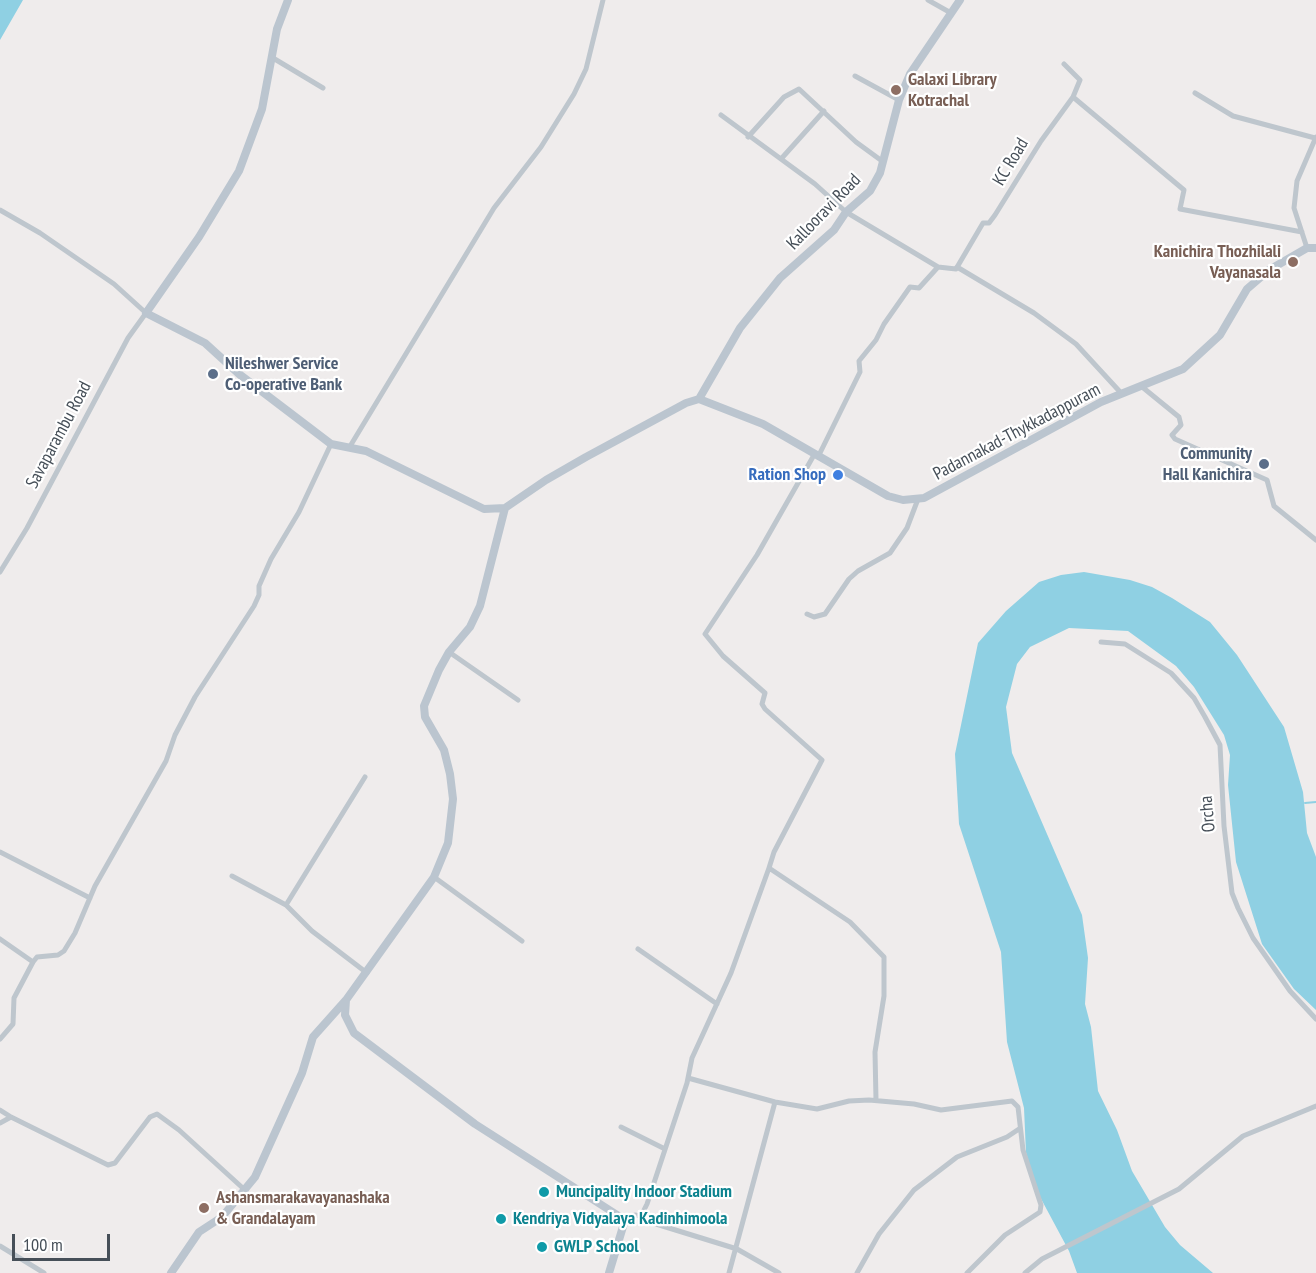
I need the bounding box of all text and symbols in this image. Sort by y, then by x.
place label: Galaxi Library Kotrachal [908,69,997,112]
marker: Galaxi Library Kotrachal [889,83,903,97]
street label: KC Road [989,134,1033,190]
street label: Kallooravi Road [782,170,866,254]
place label: Kanichira Thozhilali Vayanasala [1154,241,1281,284]
marker: Kanichira Thozhilali Vayanasala [1286,255,1300,269]
place label: Nileshwer Service Co-operative Bank [225,353,342,395]
marker: Nileshwer Service Co-operative Bank [206,367,220,381]
street label: Savaparambu Road [22,378,96,492]
street label: Padannakad-Thykkadappuram [930,379,1104,485]
place label: Community Hall Kanichira [1163,443,1252,486]
marker: Community Hall Kanichira [1257,457,1271,471]
place label: Ration Shop [748,464,826,486]
marker: Ration Shop [831,468,845,482]
street label: Orcha [1196,795,1220,833]
place label: Muncipality Indoor Stadium [556,1181,732,1203]
marker: Muncipality Indoor Stadium [537,1185,551,1199]
place label: Ashansmarakavayanashaka & Grandalayam [216,1187,390,1230]
marker: Ashansmarakavayanashaka & Grandalayam [197,1201,211,1215]
place label: Kendriya Vidyalaya Kadinhimoola [513,1208,728,1230]
marker: Kendriya Vidyalaya Kadinhimoola [494,1212,508,1226]
scale bar [15,1222,112,1260]
text: 100 m [23,1233,63,1256]
place label: GWLP School [554,1236,639,1258]
marker: GWLP School [535,1240,549,1254]

